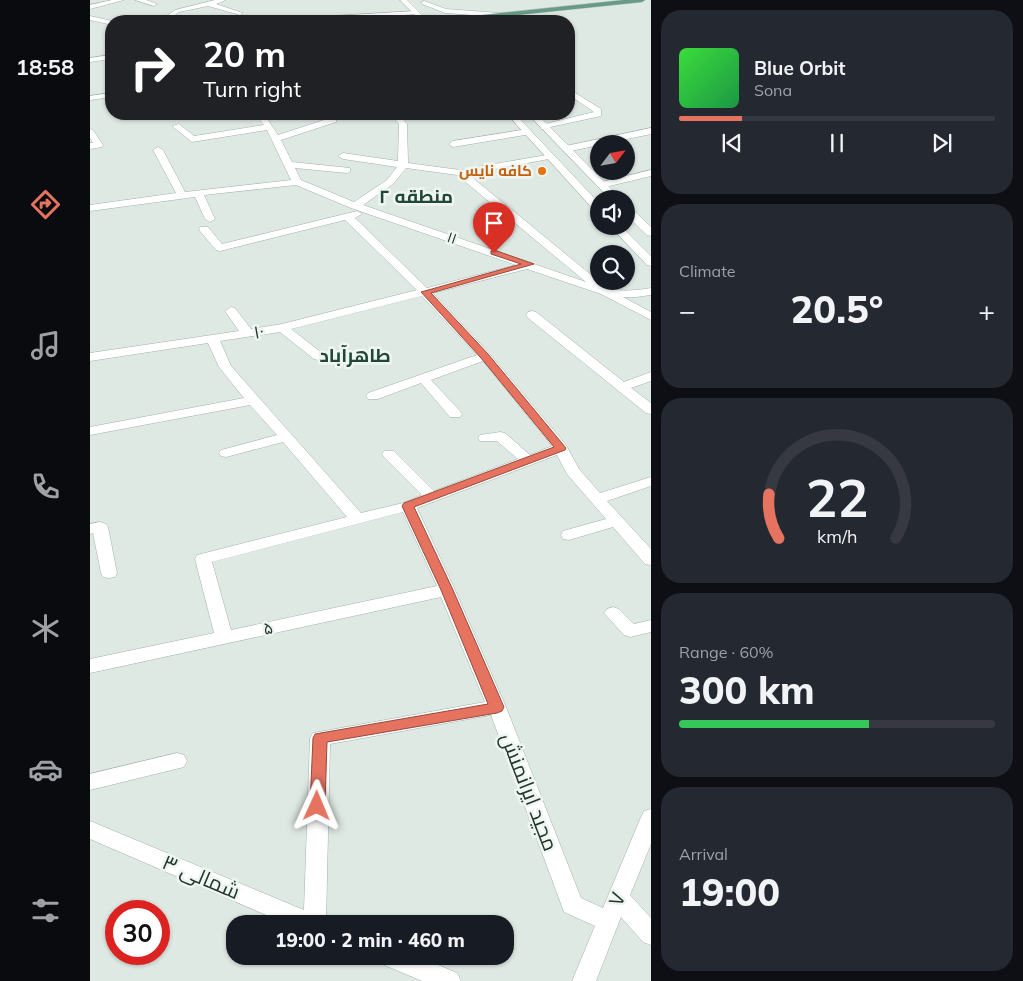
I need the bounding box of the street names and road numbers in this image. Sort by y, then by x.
street label: ۱۱ [445,227,460,248]
street label: ۱۰ [252,319,266,344]
street label: ۵ [261,615,275,640]
street label: مجید ایرانمنش [495,729,564,855]
street label: ۳ شمالی [158,848,244,905]
street label: ۷ [602,888,631,910]

